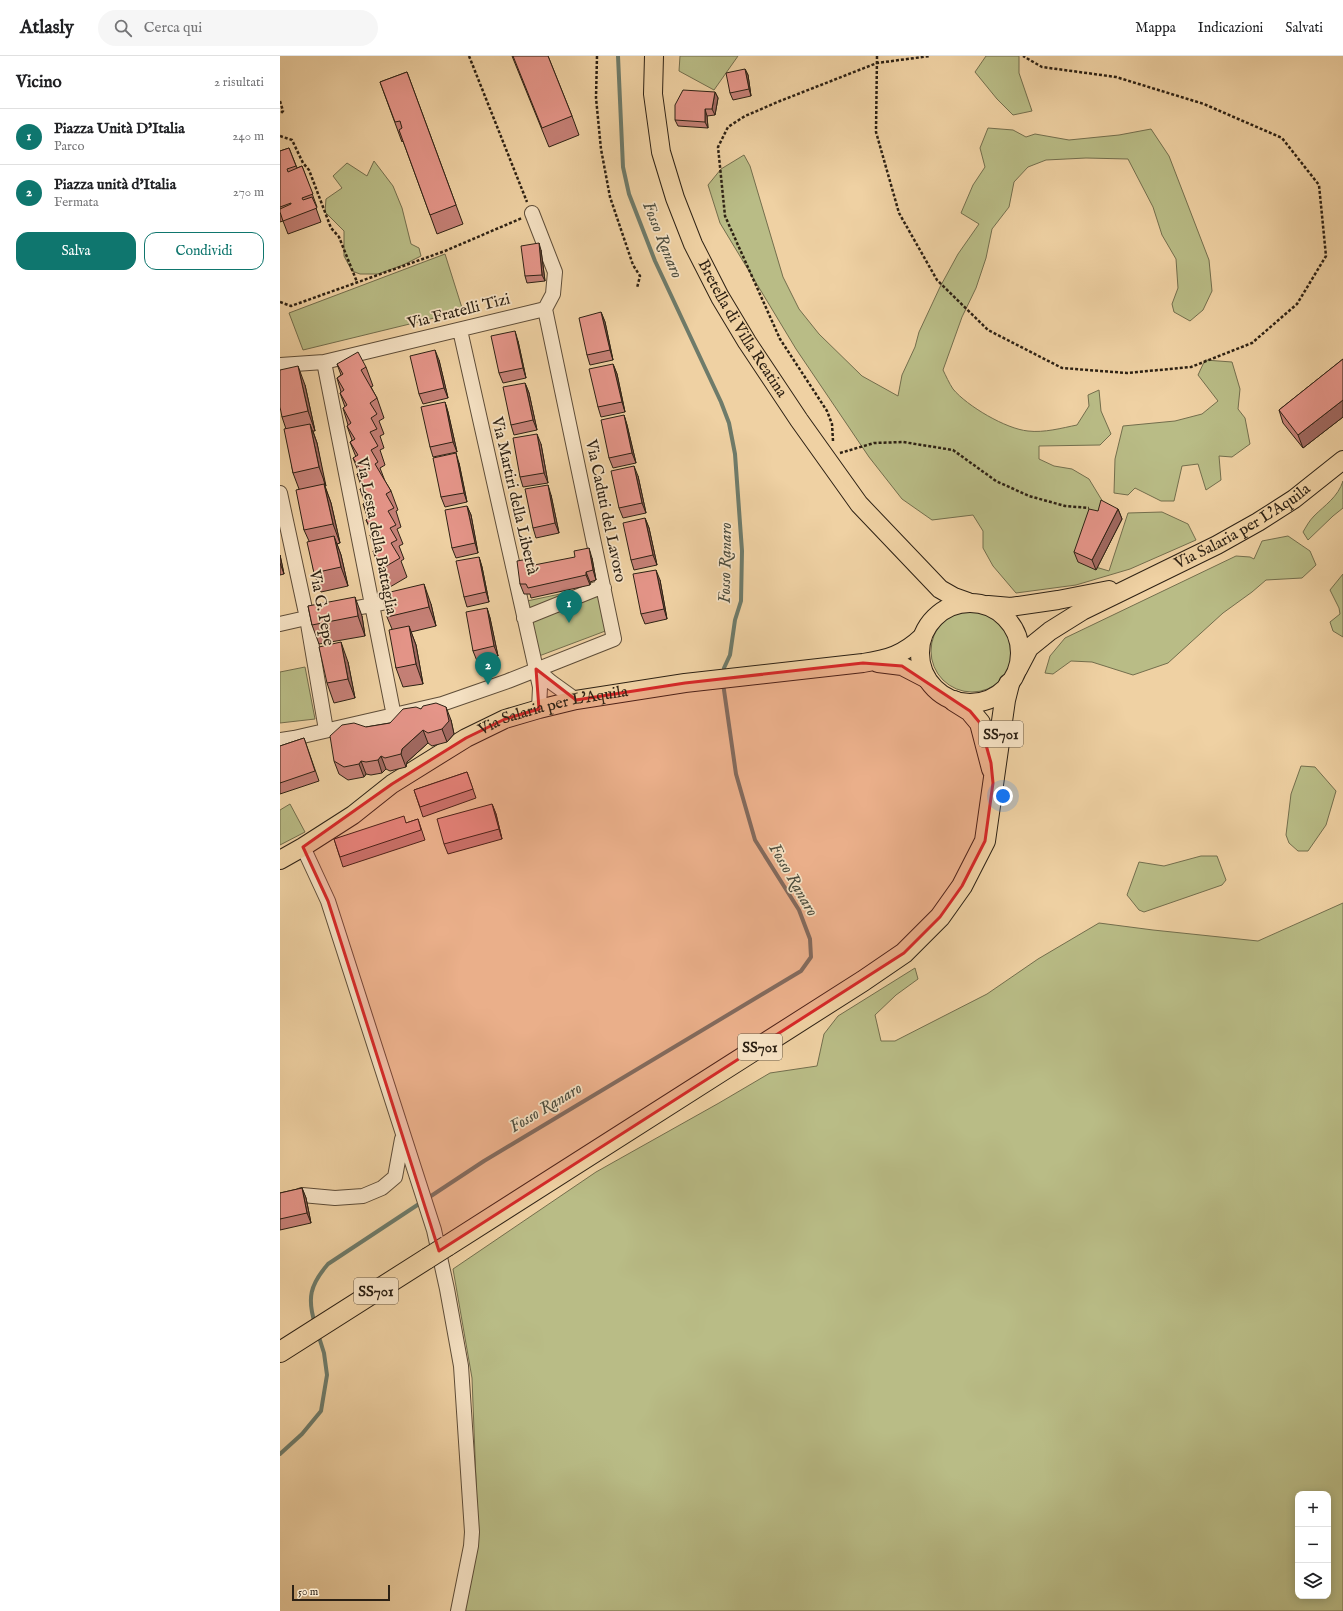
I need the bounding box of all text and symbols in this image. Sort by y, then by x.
search box [98,10,378,46]
text: Atlasly [20,16,74,40]
icon: search [112,17,134,39]
text: Cerca qui [144,18,202,37]
text: Mappa [1135,19,1176,37]
text: Indicazioni [1198,19,1263,37]
text: Salvati [1285,19,1323,37]
text: Vicino [16,72,62,93]
text: 2 risultati [214,74,264,91]
text: Piazza Unità D'Italia [54,119,185,138]
text: 1 [27,128,31,145]
text: 240 m [232,128,264,145]
text: Parco [54,138,84,155]
text: Piazza unità d'Italia [54,175,176,194]
text: 2 [26,184,32,201]
text: 270 m [233,184,264,201]
text: Fermata [54,194,99,211]
water label: Fosso Ranaro [637,199,687,281]
button: Salva [16,232,136,270]
button: Condividi [144,232,264,270]
street label: Bretella di Villa Reatina [693,256,791,402]
street label: Via Fratelli Tizi [405,290,512,335]
street label: Via Martiri della Libertà [486,414,542,577]
street label: Via Caduti del Lavoro [580,437,630,585]
street label: Via Lesta della Battaglia [351,454,401,617]
street label: Via Salaria per L'Aquila [1170,479,1315,575]
water label: Fosso Ranaro [715,522,737,604]
street label: Via G. Pepe [304,567,338,648]
pin: 1 [556,590,582,623]
pin: 2 [475,652,501,685]
street label: Via Salaria per L'Aquila [474,682,630,741]
road number: SS701 [979,721,1023,747]
your location [993,786,1013,806]
water label: Fosso Ranaro [764,840,822,920]
road number: SS701 [738,1034,782,1060]
water label: Fosso Ranaro [506,1078,586,1138]
road number: SS701 [354,1278,398,1304]
map controls [1295,1491,1331,1599]
button: + [1295,1491,1331,1527]
button: − [1295,1527,1331,1563]
button: layers [1295,1563,1331,1599]
scale bar [292,1583,390,1602]
text: 50 m [298,1585,318,1599]

